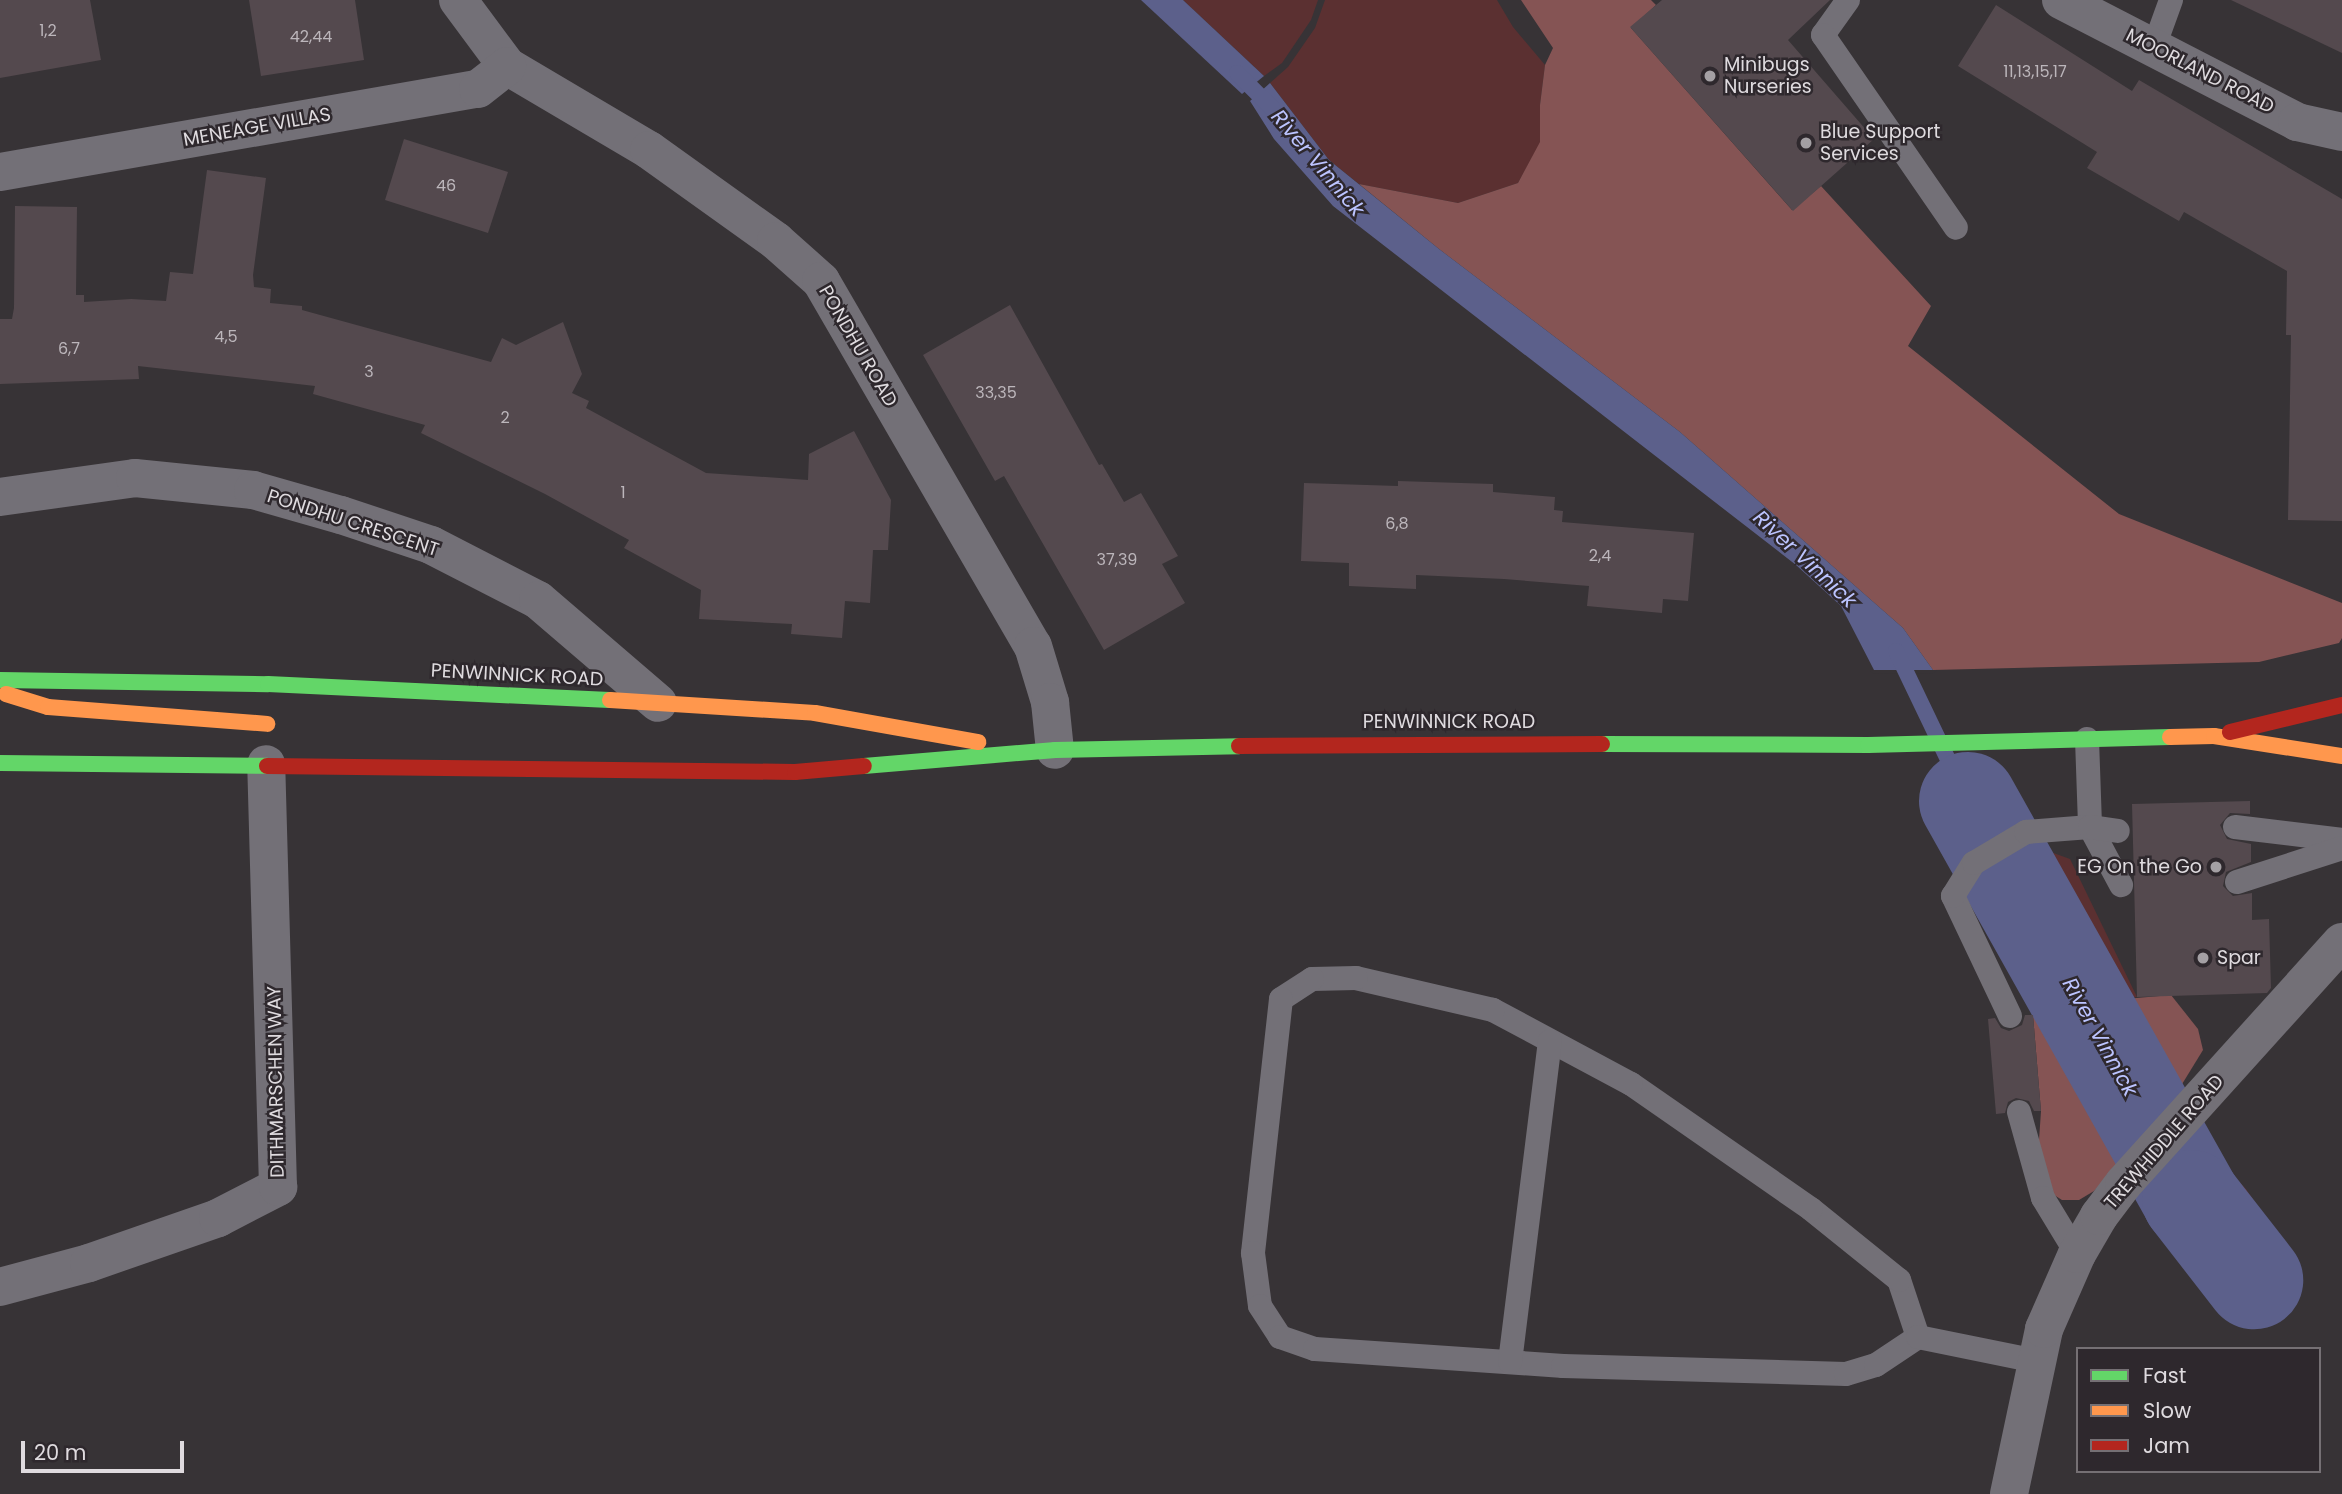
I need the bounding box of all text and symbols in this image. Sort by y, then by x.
house number: 1,2 [39,21,57,41]
street label: MOORLAND ROAD [2122,24,2278,118]
house number: 42,44 [290,27,332,47]
place label: Minibugs Nurseries [1724,54,1812,98]
house number: 11,13,15,17 [2003,62,2067,82]
marker: Minibugs Nurseries [1702,68,1718,84]
street label: MENEAGE VILLAS [181,103,333,151]
water label: River Vinnick [1266,104,1370,222]
place label: Blue Support Services [1820,121,1940,165]
marker: Blue Support Services [1798,135,1814,151]
house number: 46 [436,176,456,196]
street label: PONDHU ROAD [814,281,902,411]
house number: 4,5 [214,327,238,347]
house number: 6,7 [58,339,80,359]
house number: 3 [364,362,374,382]
house number: 33,35 [975,383,1017,403]
house number: 2 [500,408,510,428]
house number: 1 [620,483,626,503]
street label: PONDHU CRESCENT [264,485,442,561]
water label: River Vinnick [1748,505,1862,613]
house number: 6,8 [1385,514,1409,534]
house number: 2,4 [1589,546,1611,566]
house number: 37,39 [1097,550,1137,570]
street label: PENWINNICK ROAD [430,659,604,691]
street label: PENWINNICK ROAD [1363,711,1535,733]
place label: EG On the Go [2077,856,2202,878]
marker: EG On the Go [2208,859,2224,875]
place label: Spar [2217,947,2261,969]
marker: Spar [2195,950,2211,966]
water label: River Vinnick [2057,973,2143,1101]
street label: DITHMARSCHEN WAY [263,986,289,1178]
street label: TREWHIDDLE ROAD [2099,1070,2229,1214]
legend [2076,1347,2321,1473]
text: Fast [2143,1361,2186,1390]
text: Slow [2143,1396,2191,1425]
scale bar [24,1428,187,1472]
text: Jam [2143,1431,2190,1460]
text: 20 m [34,1438,87,1467]

